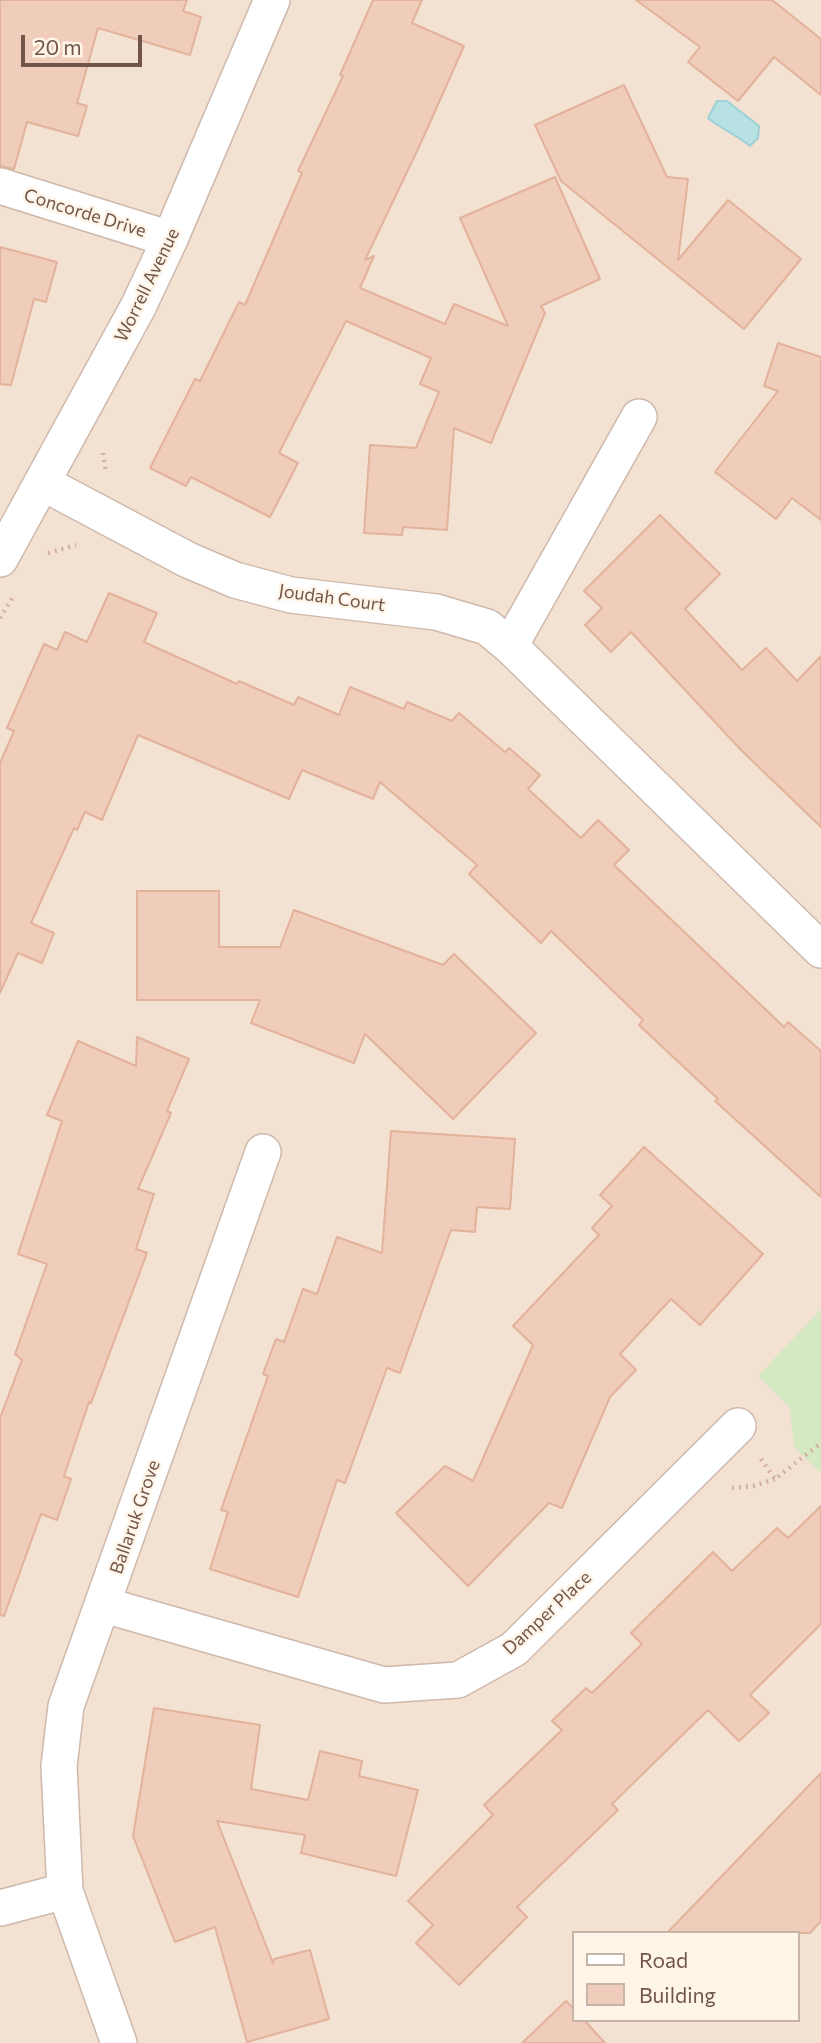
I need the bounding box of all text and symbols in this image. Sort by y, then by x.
scale bar [24,21,145,65]
text: 20 m [34,34,82,59]
street label: Concorde Drive [21,184,149,242]
street label: Worrell Avenue [110,225,184,345]
street label: Joudah Court [277,580,387,616]
street label: Ballaruk Grove [105,1457,165,1577]
street label: Damper Place [498,1567,596,1659]
legend [572,1931,800,2022]
text: Road [639,1947,688,1972]
text: Building [639,1982,716,2007]

